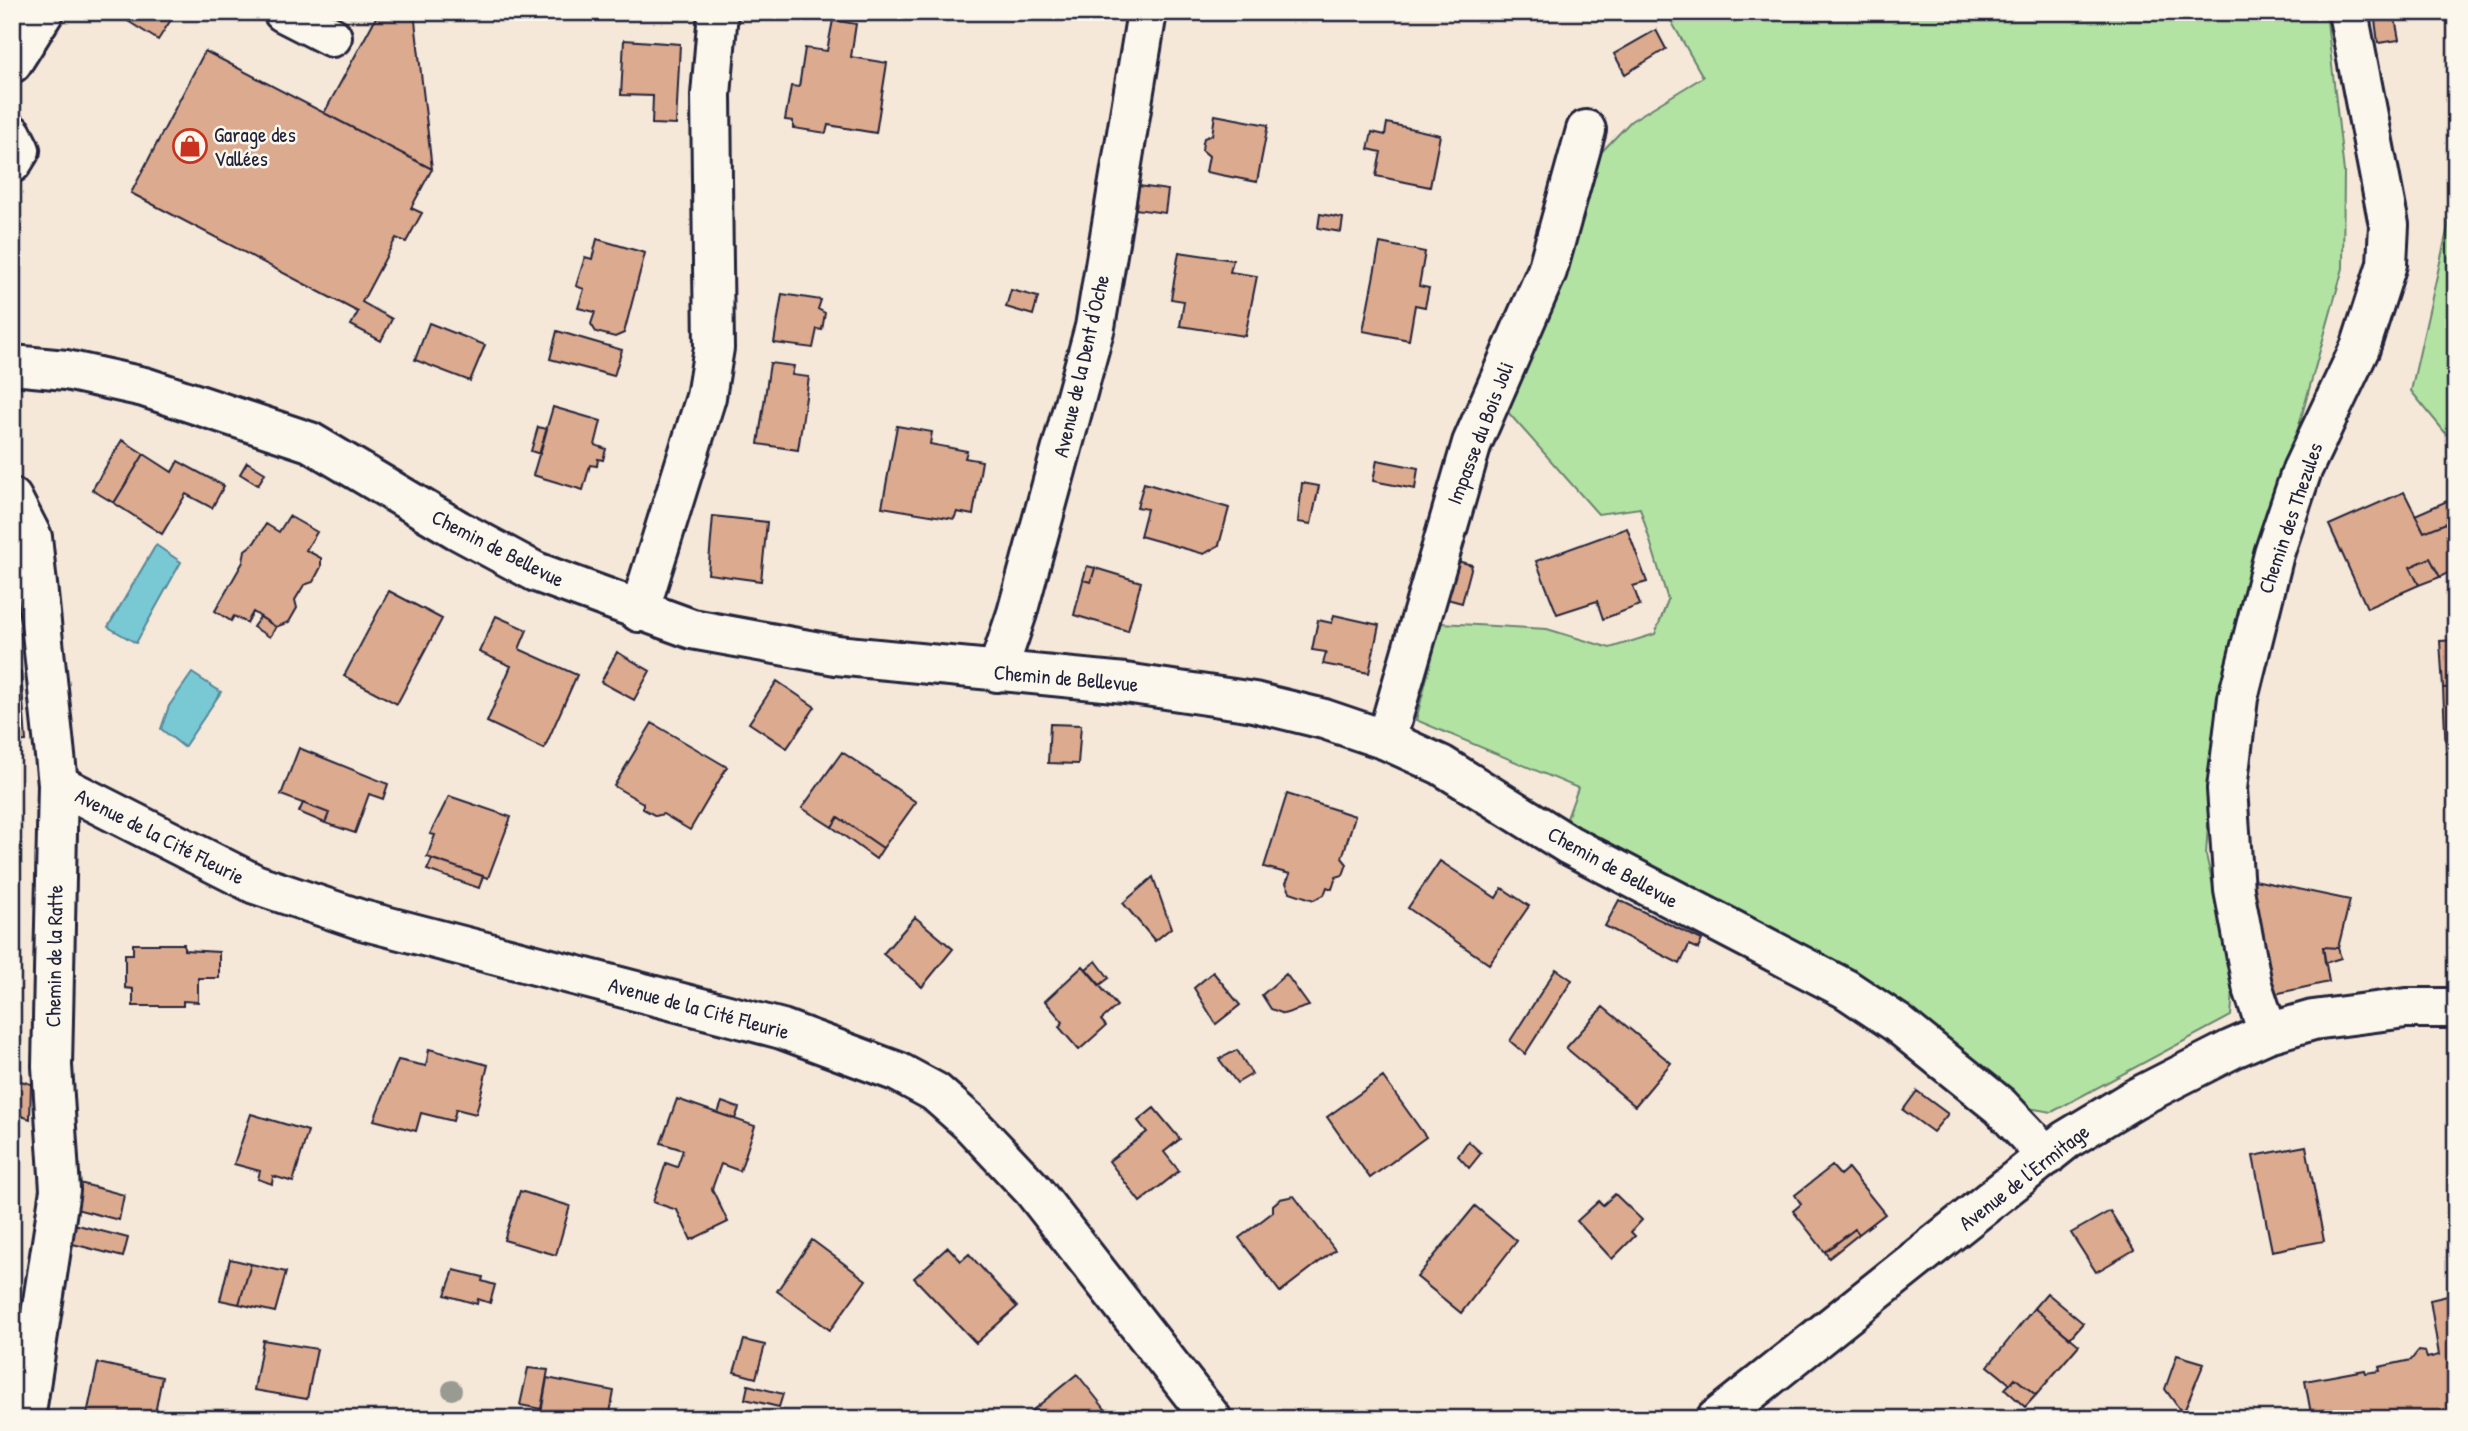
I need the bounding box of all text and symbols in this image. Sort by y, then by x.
place label: Garage des Vallées [214,120,296,173]
shop icon: Garage des Vallées [171,127,209,165]
street label: Avenue de la Dent d'Oche [1046,272,1116,460]
street label: Impasse du Bois Joli [1440,358,1520,508]
street label: Chemin des Thezules [2251,439,2329,597]
street label: Chemin de Bellevue [427,502,569,594]
street label: Chemin de Bellevue [993,657,1139,699]
street label: Avenue de la Cité Fleurie [71,781,249,891]
street label: Chemin de Bellevue [1543,819,1683,915]
street label: Chemin de la Ratte [38,884,70,1028]
street label: Avenue de la Cité Fleurie [605,970,793,1046]
street label: Avenue de l'Ermitage [1953,1117,2095,1237]

